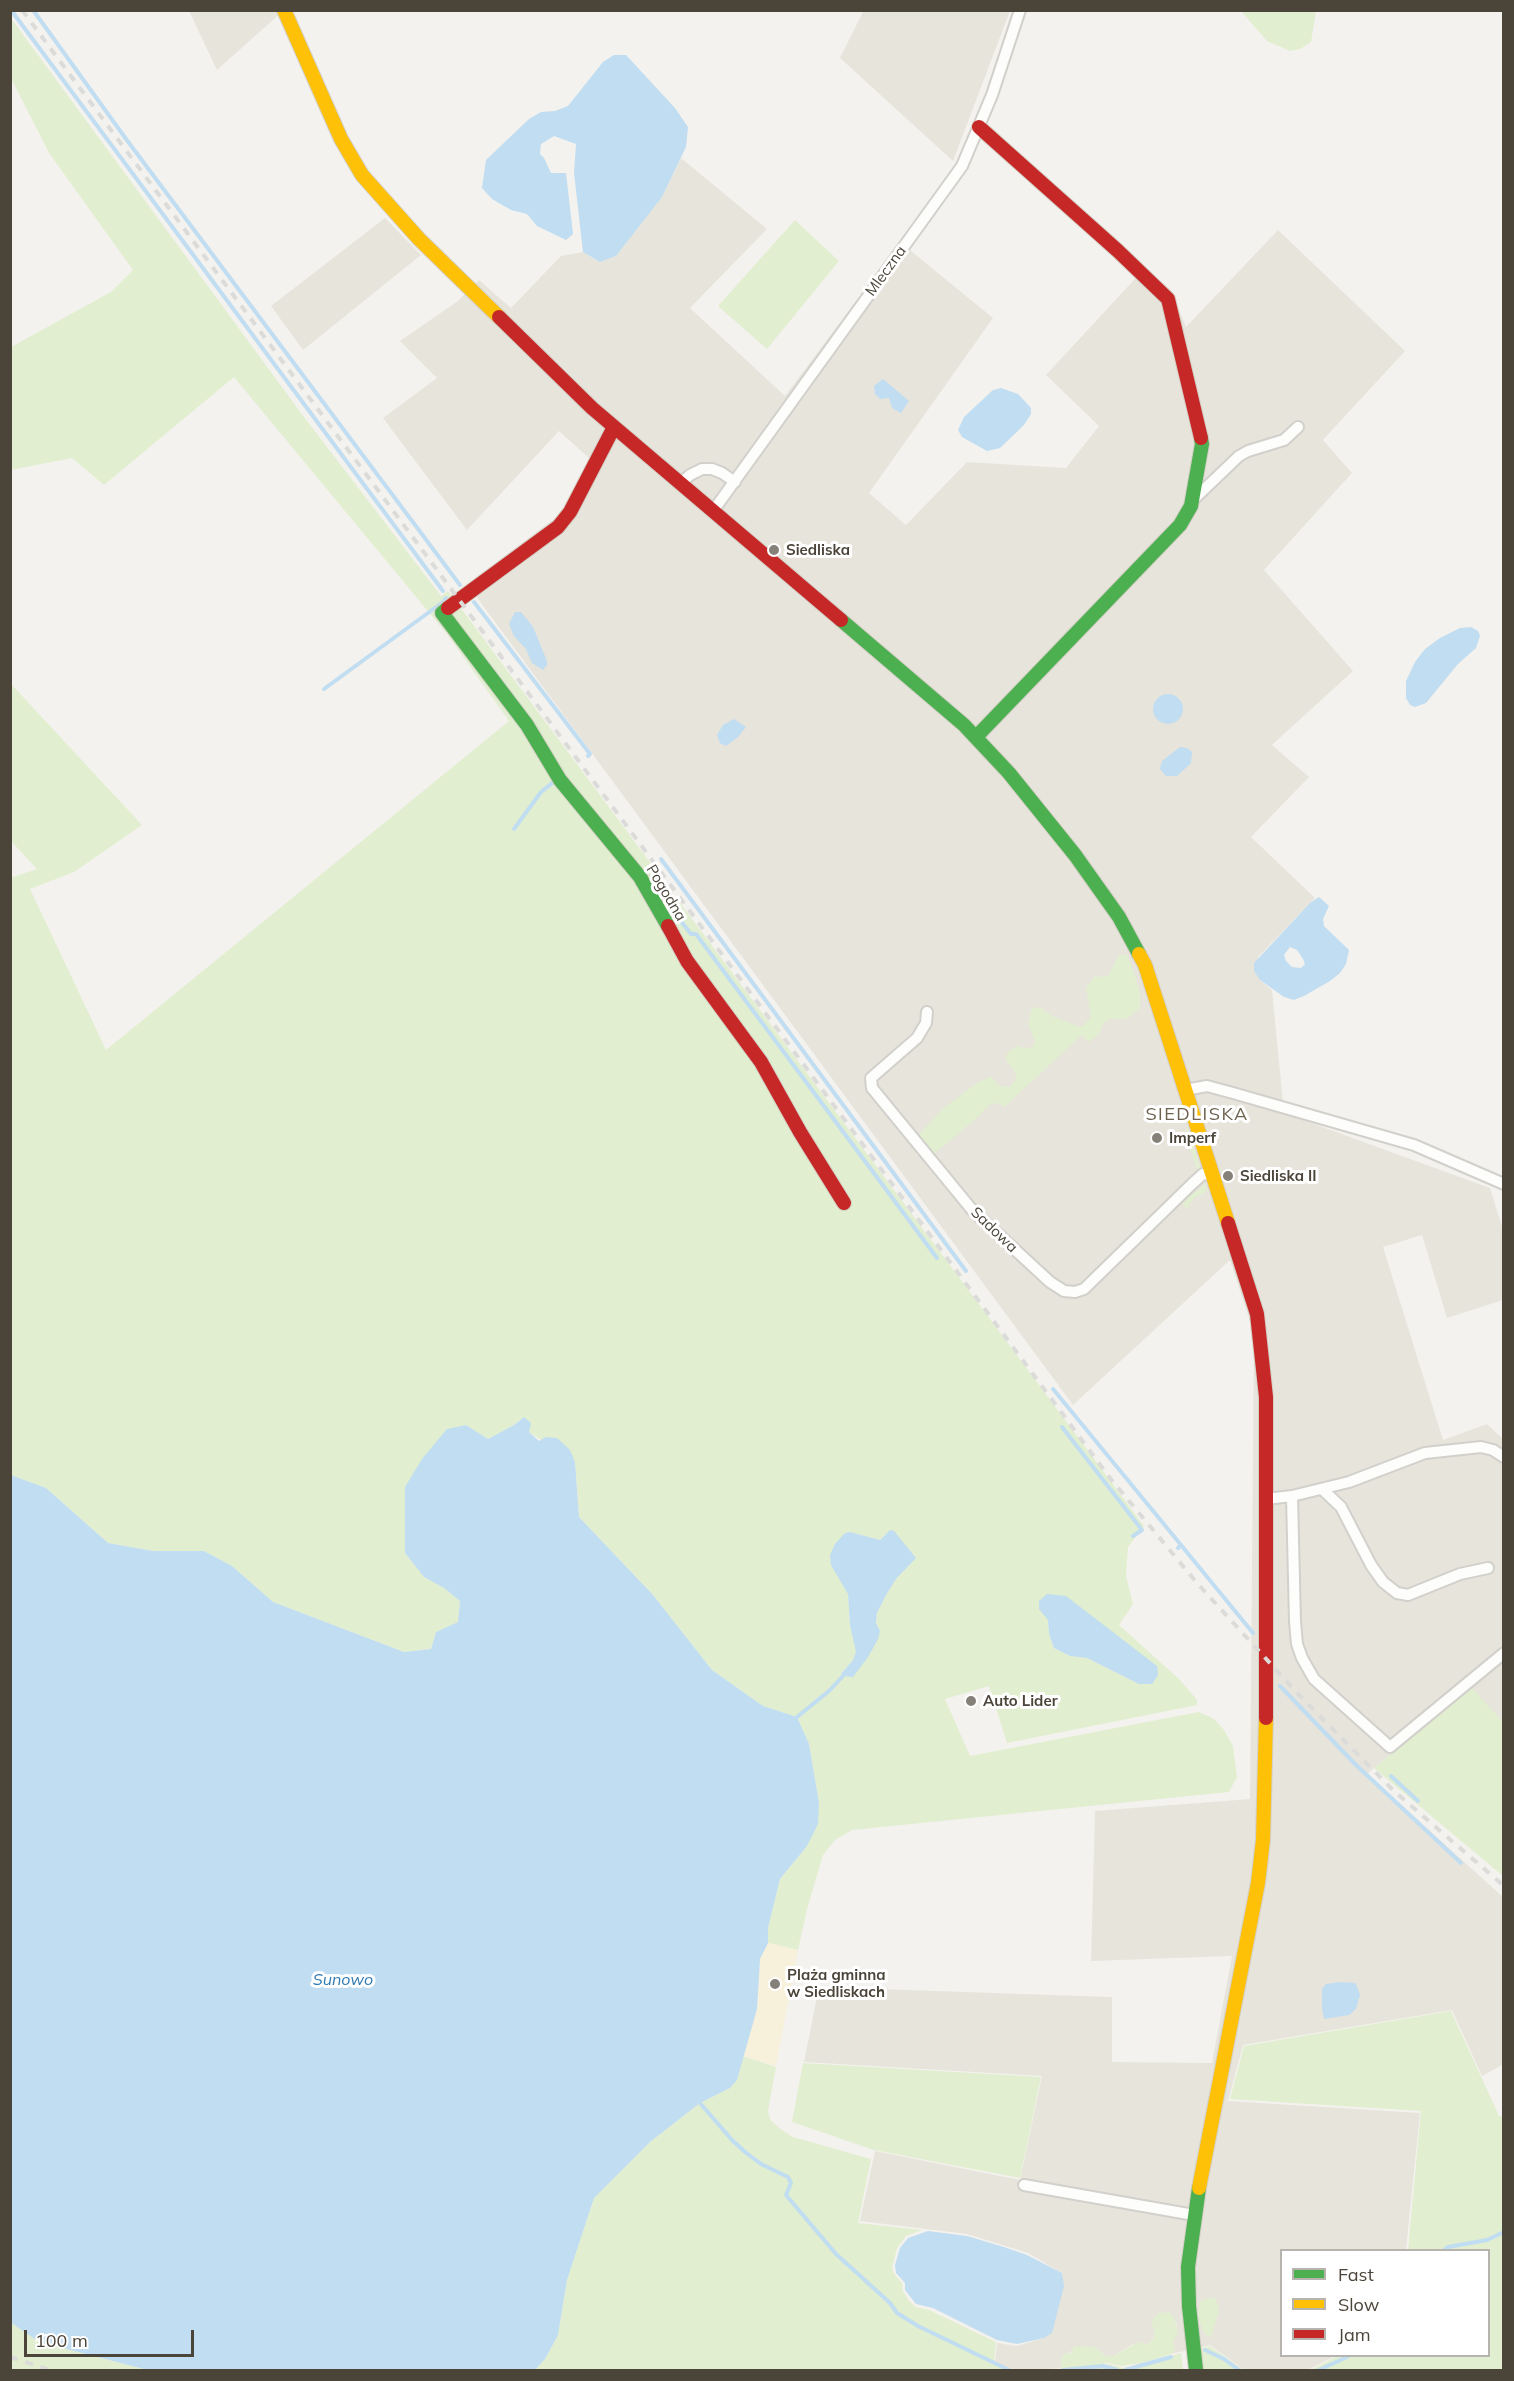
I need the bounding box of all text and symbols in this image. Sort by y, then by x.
street label: Mleczna [862,242,910,300]
place label: Siedliska [786,541,850,559]
marker: Siedliska [767,543,781,557]
street label: Pogodna [642,862,690,924]
district label: SIEDLISKA [1145,1104,1249,1126]
place label: Imperf [1169,1129,1216,1147]
marker: Imperf [1150,1131,1164,1145]
place label: Siedliska II [1240,1167,1317,1185]
marker: Siedliska II [1221,1169,1235,1183]
street label: Sadowa [967,1203,1021,1257]
place label: Auto Lider [983,1692,1058,1710]
marker: Auto Lider [964,1694,978,1708]
place label: Plaża gminna w Siedliskach [787,1966,886,2001]
water label: Sunowo [313,1970,373,1990]
marker: Plaża gminna w Siedliskach [768,1977,782,1991]
legend [1280,2249,1490,2357]
text: Fast [1338,2263,1374,2286]
text: Slow [1338,2293,1379,2316]
scale bar [27,2318,196,2356]
text: Jam [1338,2323,1371,2346]
text: 100 m [35,2329,88,2352]

